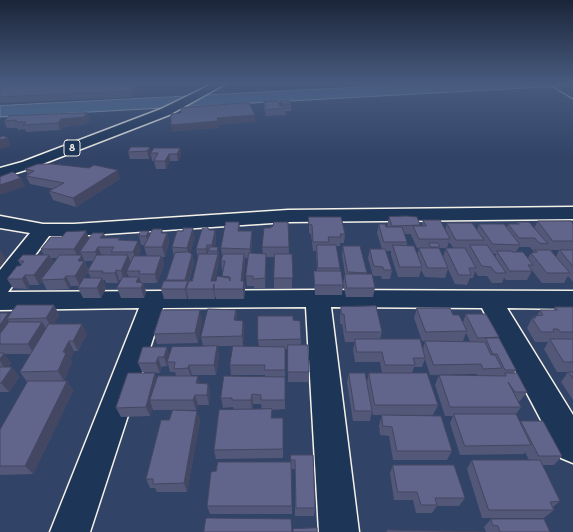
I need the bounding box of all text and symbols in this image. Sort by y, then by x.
road number: 8 [64,140,80,156]

